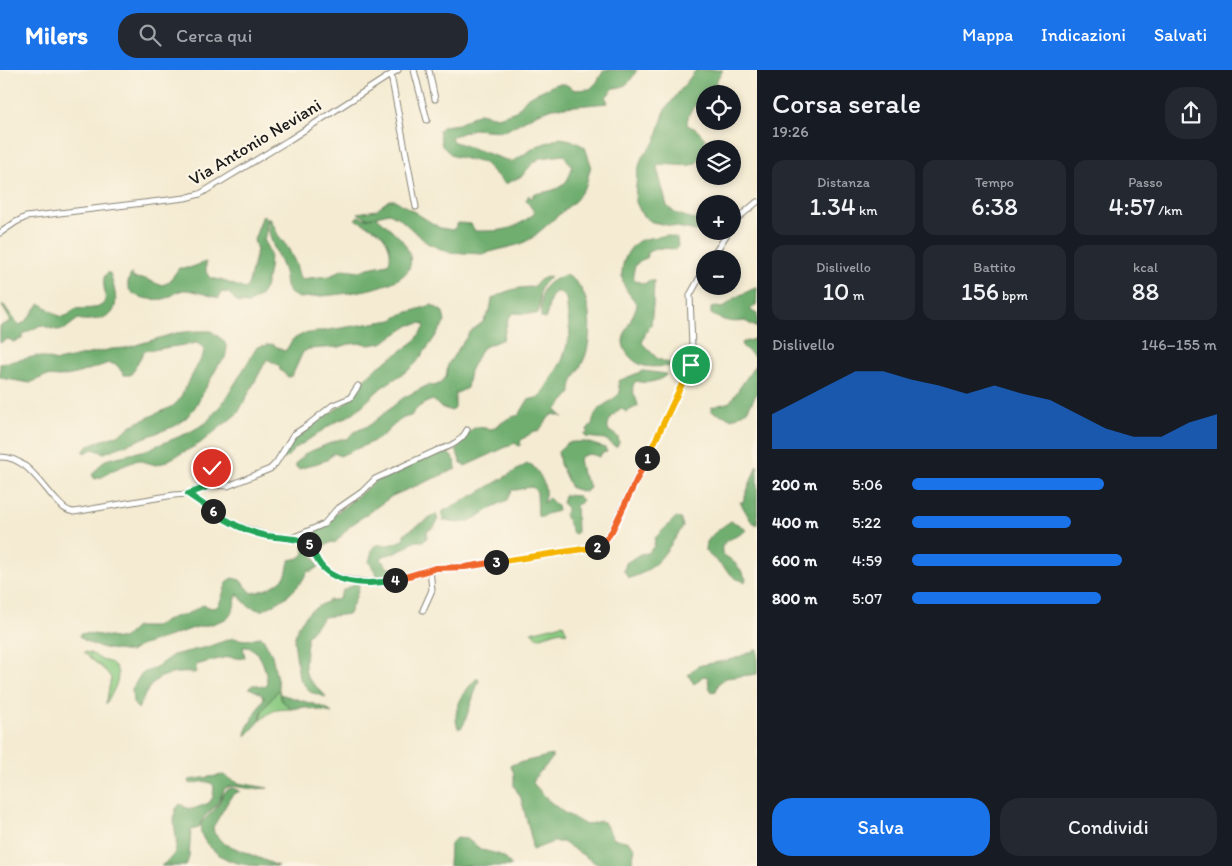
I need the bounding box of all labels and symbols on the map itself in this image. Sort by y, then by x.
street label: Via Antonio Neviani [185,94,325,190]
pin [670,344,712,386]
pin: 1 [634,446,660,470]
pin [191,447,233,489]
pin: 6 [200,498,226,524]
pin: 5 [296,532,322,556]
pin: 2 [584,534,610,560]
pin: 3 [484,550,508,574]
pin: 4 [382,568,408,592]

